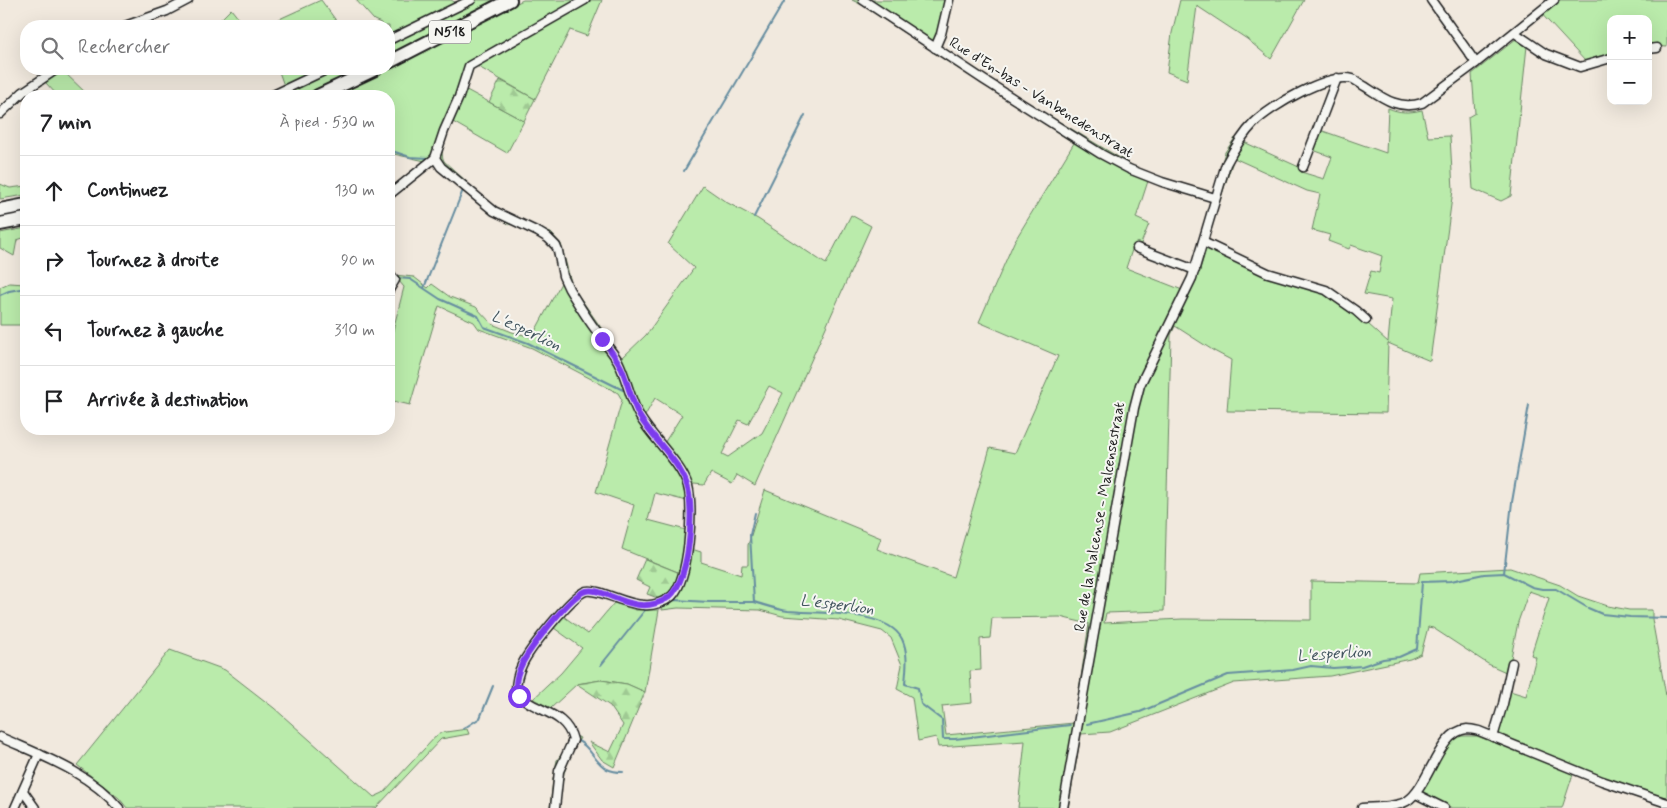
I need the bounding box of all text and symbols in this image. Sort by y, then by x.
map controls [1607,15,1652,105]
button: + [1607,15,1652,60]
search box [20,20,395,75]
road number: N518 [429,21,471,44]
street label: Rue d'En-bas - Vanbenedenstraat [945,33,1137,163]
icon: search [38,34,66,62]
text: Rechercher [78,35,170,60]
button: − [1607,60,1652,105]
text: 7 min [40,109,92,137]
text: À pied · 530 m [280,112,375,133]
icon: ahead [40,177,68,205]
text: Continuez [87,178,168,203]
text: 130 m [334,180,375,201]
icon: right [40,247,68,275]
text: Tournez à droite [87,248,219,273]
text: 90 m [341,250,375,271]
water label: L'esperlion [488,306,564,356]
icon: left [40,317,68,345]
text: Tournez à gauche [87,318,224,343]
text: 310 m [334,320,375,341]
route end [591,328,614,351]
icon: arrive [40,387,68,415]
text: Arrivée à destination [87,388,248,413]
street label: Rue de la Malcense - Malcensestraat [1070,400,1130,633]
water label: L'esperlion [799,590,875,620]
water label: L'esperlion [1296,641,1372,667]
route start [508,685,531,708]

